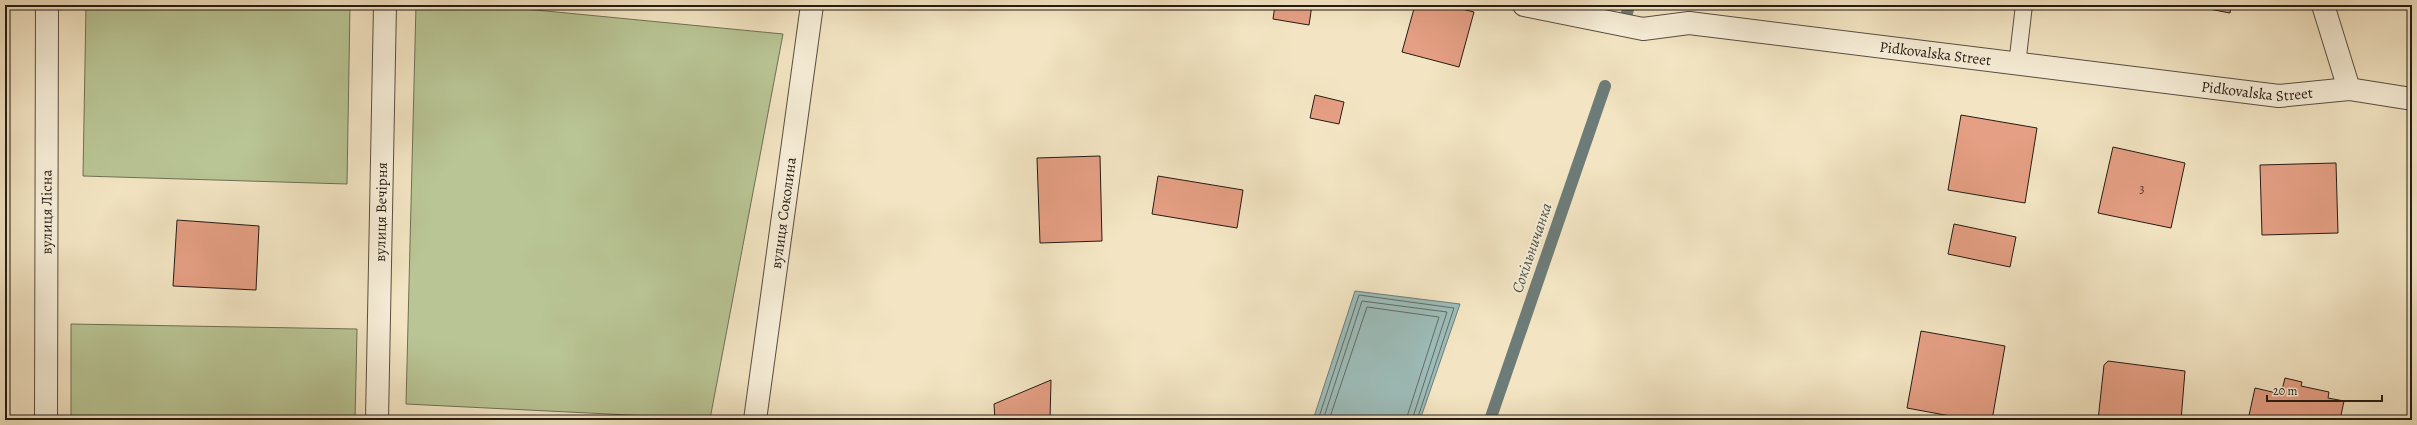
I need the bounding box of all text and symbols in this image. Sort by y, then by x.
street label: Pidkovalska Street [1879,37,1992,70]
street label: Pidkovalska Street [2200,76,2314,106]
street label: вулиця Соколина [766,156,801,270]
street label: вулиця Вечірня [370,162,392,262]
street label: вулиця Лісна [36,170,57,254]
house number: 3 [2139,180,2145,197]
water label: Сокільничанка [1506,200,1558,296]
scale bar [2267,377,2382,403]
text: 20 m [2273,383,2297,399]

